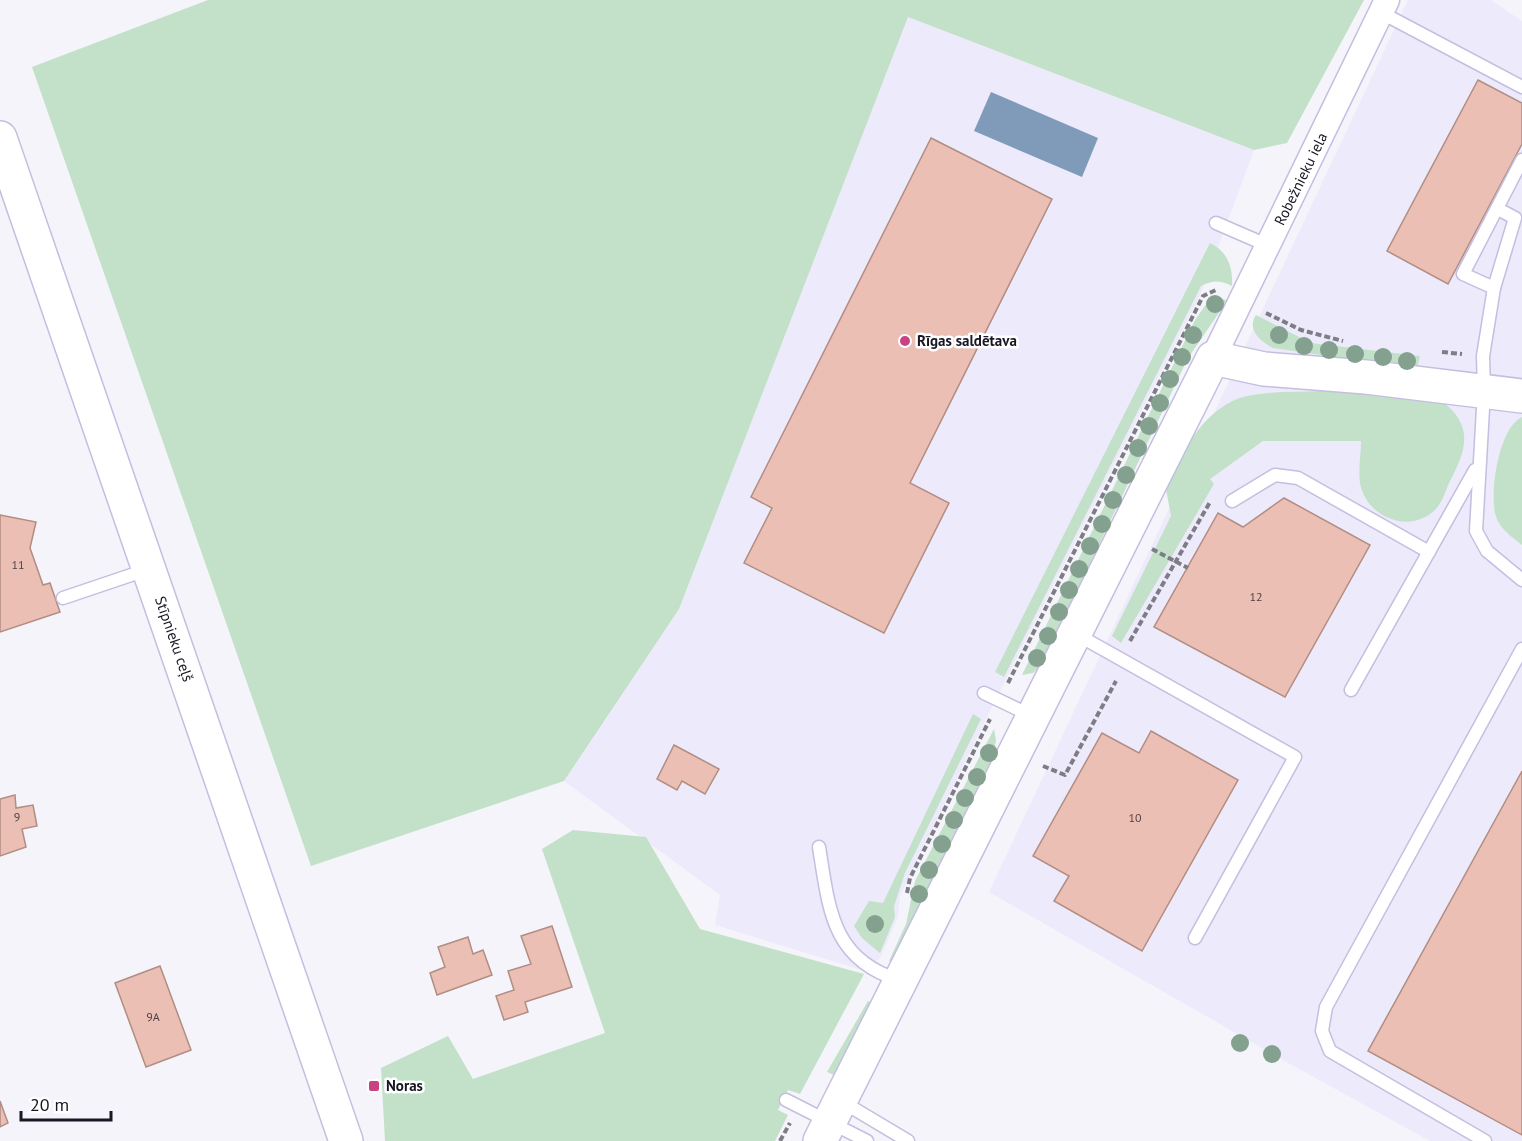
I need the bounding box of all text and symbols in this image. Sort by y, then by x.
street label: Robežnieku iela [1270,129,1331,228]
place label: Rīgas saldētava [917,331,1017,350]
marker: Rīgas saldētava [898,334,912,348]
house number: 11 [11,557,25,572]
house number: 12 [1249,589,1263,604]
street label: Stīpnieku ceļš [151,594,198,684]
house number: 9 [14,809,20,824]
house number: 10 [1128,810,1142,825]
house number: 9A [146,1009,160,1024]
place label: Noras [386,1076,423,1095]
marker: Noras [367,1079,381,1093]
scale bar [21,1084,111,1122]
text: 20 m [30,1093,69,1116]

